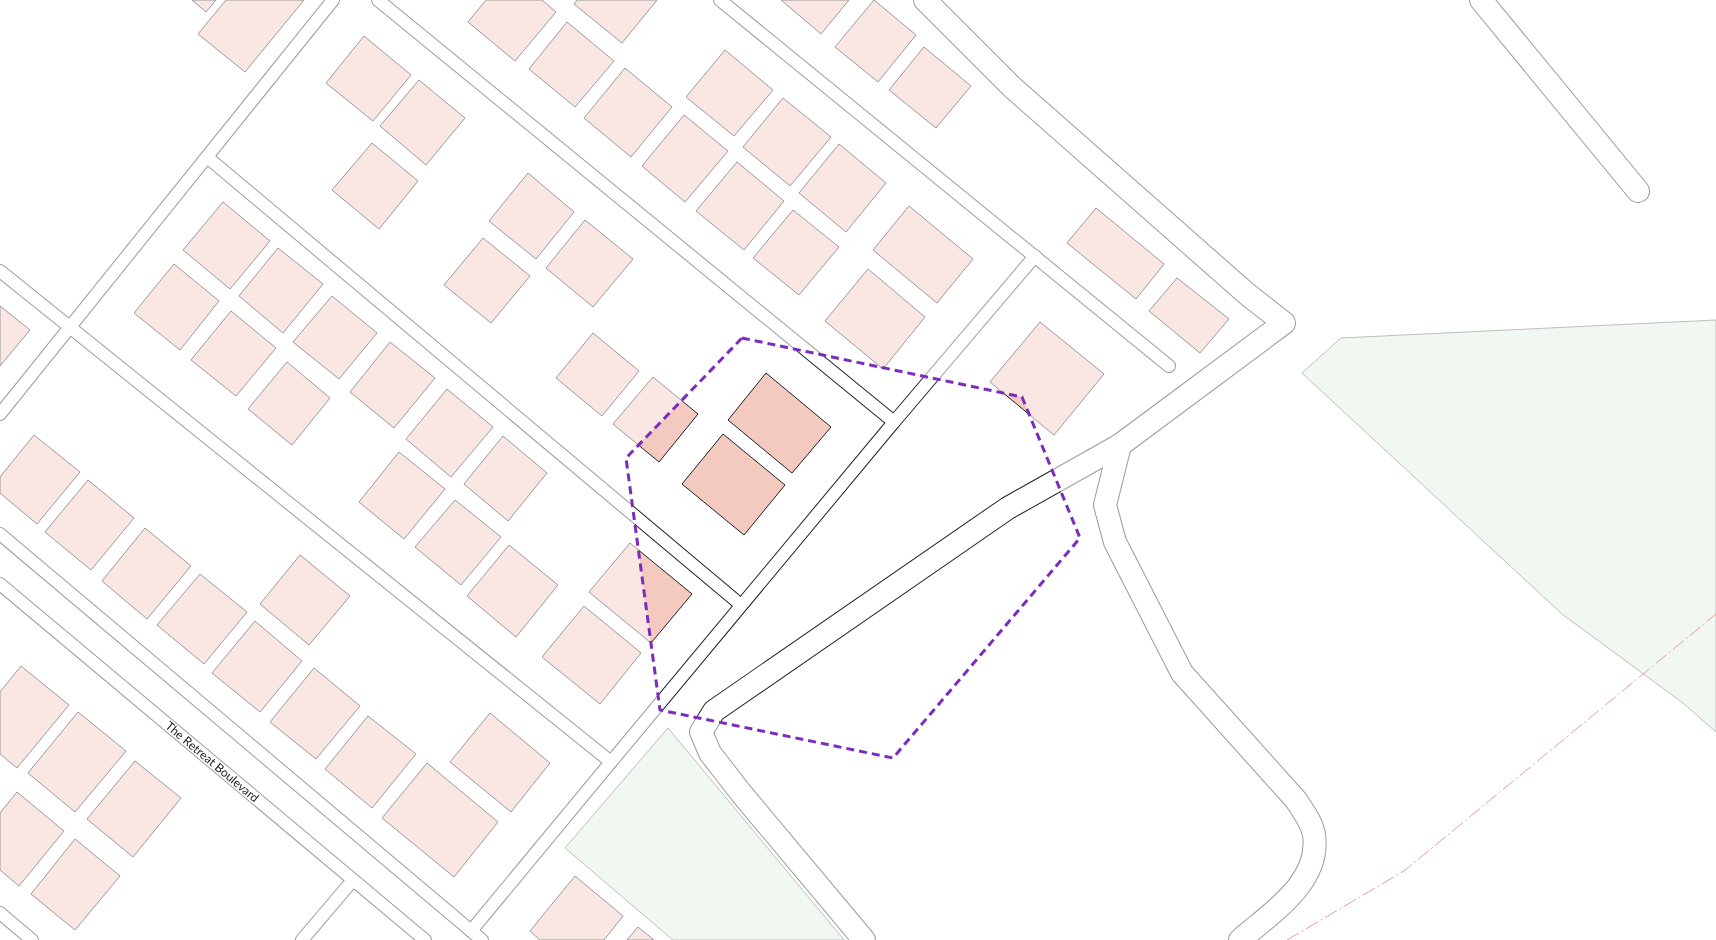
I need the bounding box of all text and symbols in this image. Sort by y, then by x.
street label: The Retreat Boulevard [162,718,262,805]

